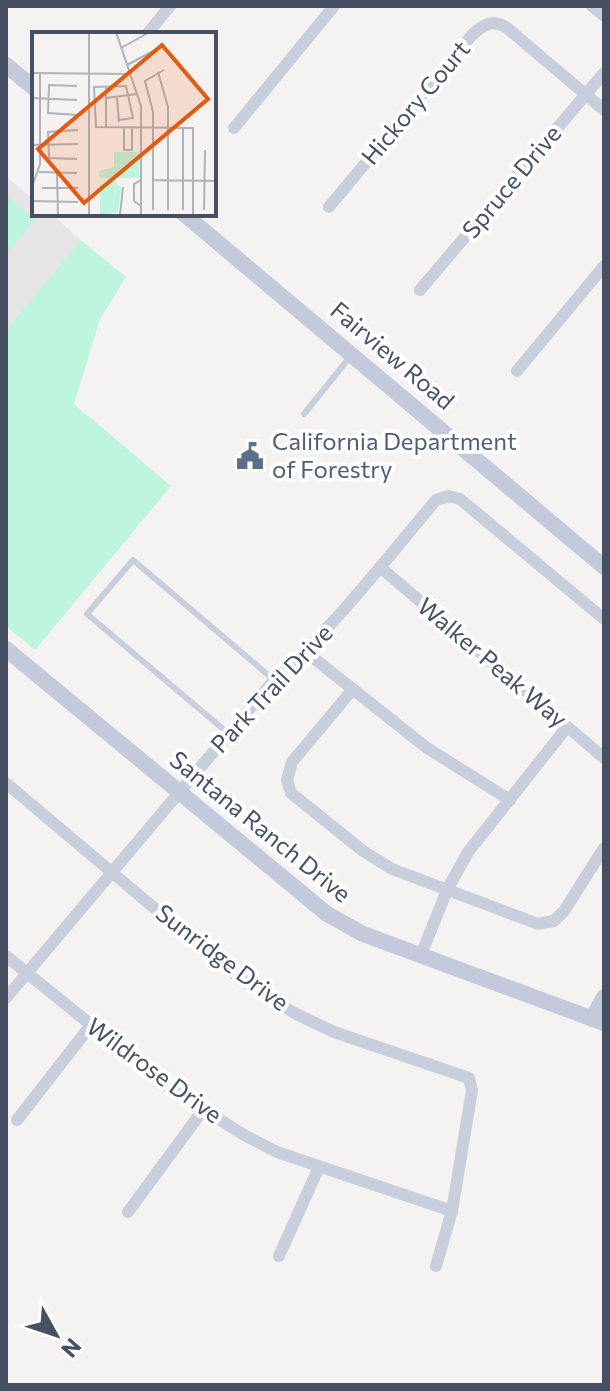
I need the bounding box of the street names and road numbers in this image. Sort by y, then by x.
street label: Hickory Court [355,34,475,170]
street label: Spruce Drive [455,119,566,243]
street label: Fairview Road [325,295,461,415]
street label: Walker Peak Way [412,591,574,733]
street label: Park Trail Drive [204,618,338,758]
street label: Santana Ranch Drive [165,744,357,908]
street label: Sunridge Drive [151,897,295,1016]
street label: Wildrose Drive [82,1011,228,1129]

